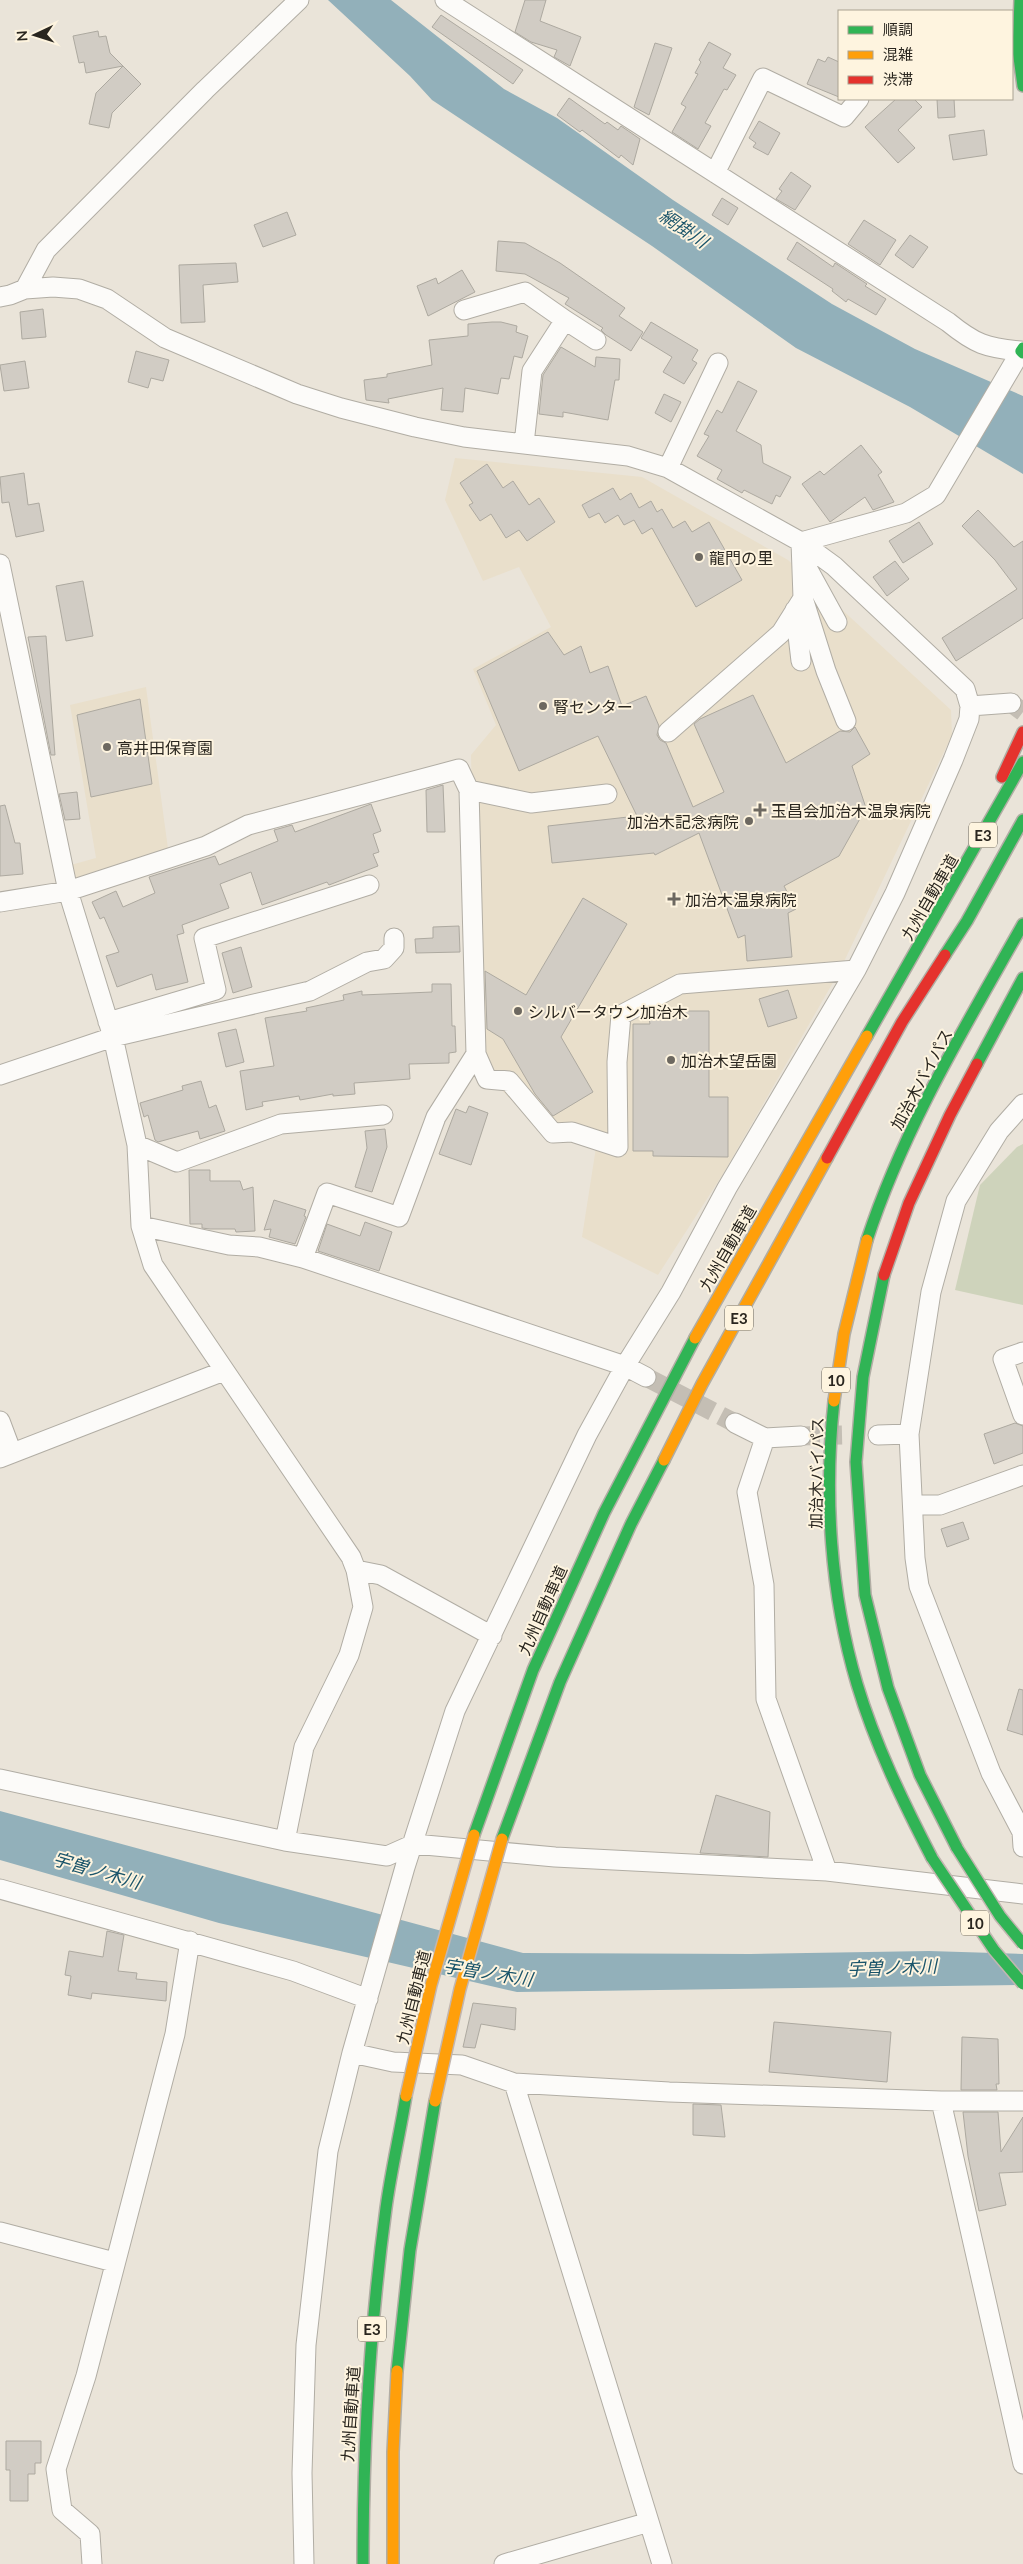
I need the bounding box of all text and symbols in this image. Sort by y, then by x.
north arrow [10,10,60,60]
legend [838,10,1013,100]
text: 順調 [883,20,913,38]
text: N [13,30,30,42]
text: 混雑 [883,45,913,63]
text: 渋滞 [883,70,913,88]
water label: 網掛川 [655,204,714,253]
place label: 龍門の里 [709,548,773,567]
marker: 龍門の里 [693,551,705,563]
place label: 腎センター [553,697,633,716]
marker: 腎センター [537,700,549,712]
place label: 高井田保育園 [117,738,213,757]
marker: 高井田保育園 [101,741,113,753]
place label: 玉昌会加治木温泉病院 [771,801,931,820]
marker: 玉昌会加治木温泉病院 [753,803,767,817]
place label: 加治木記念病院 [627,812,739,831]
marker: 加治木記念病院 [743,815,755,827]
road number: E3 [969,822,997,848]
street label: 九州自動車道 [897,851,961,943]
place label: 加治木温泉病院 [685,890,797,909]
marker: 加治木温泉病院 [667,892,681,906]
place label: シルバータウン加治木 [528,1002,688,1021]
marker: シルバータウン加治木 [512,1005,524,1017]
street label: 加治木バイパス [886,1025,956,1133]
place label: 加治木望岳園 [681,1051,777,1070]
marker: 加治木望岳園 [665,1054,677,1066]
street label: 九州自動車道 [695,1202,759,1294]
road number: E3 [725,1306,753,1330]
road number: 10 [822,1368,850,1392]
street label: 加治木バイパス [806,1417,826,1529]
street label: 九州自動車道 [514,1562,570,1658]
water label: 宇曽ノ木川 [51,1847,145,1894]
road number: 10 [961,1910,989,1936]
street label: 九州自動車道 [392,1948,434,2046]
water label: 宇曽ノ木川 [442,1954,536,1990]
water label: 宇曽ノ木川 [847,1954,939,1980]
road number: E3 [358,2316,386,2342]
street label: 九州自動車道 [337,2365,363,2463]

